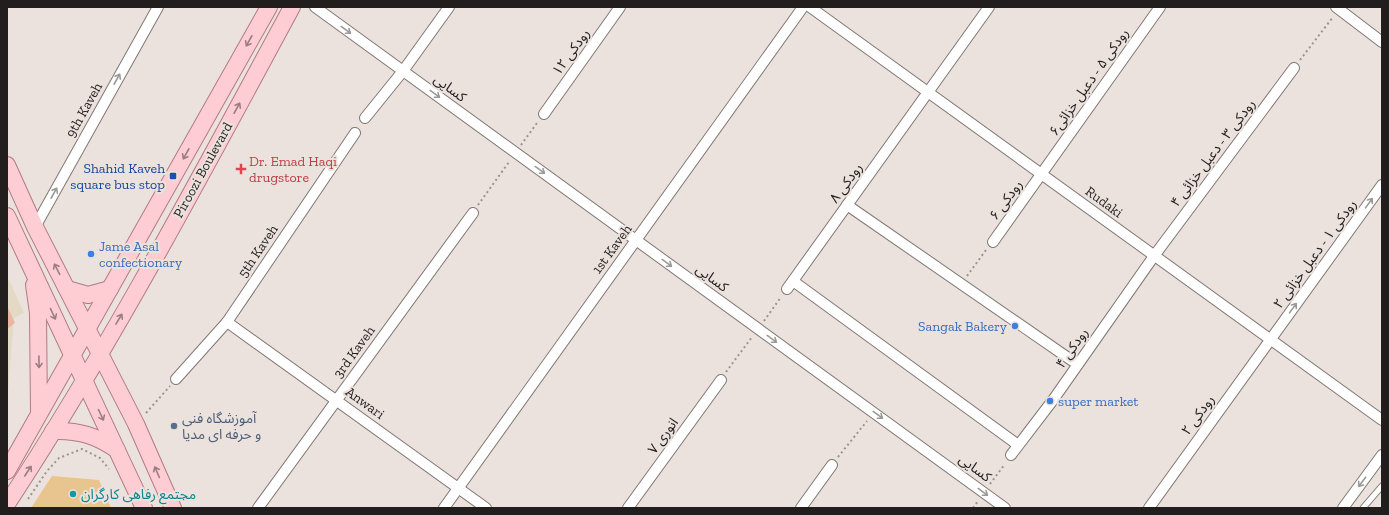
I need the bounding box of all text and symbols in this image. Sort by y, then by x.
street label: رودکی ۱۲ [548,25,594,79]
street label: رودکی ۵ - دعبل خزائی۶ [1046,25,1132,139]
one-way arrow [341,26,352,34]
one-way arrow [245,35,253,47]
street label: کسایی [430,70,470,106]
one-way arrow [114,74,122,86]
street label: 9th Kaveh [62,79,106,140]
one-way arrow [429,90,440,98]
street label: رودکی ۳ - دعبل خزائی ۴ [1167,96,1259,210]
one-way arrow [234,102,242,114]
street label: Piroozi Boulevard [170,119,236,221]
one-way arrow [181,148,189,160]
place label: Dr. Emad Haqi drugstore [249,153,337,186]
place label: Shahid Kaveh square bus stop [70,160,165,193]
street label: رودکی ۸ [826,160,866,206]
marker: Dr. Emad Haqi drugstore [236,164,246,174]
one-way arrow [534,166,545,175]
marker: Shahid Kaveh square bus stop [168,171,178,181]
street label: رودکی ۶ [986,177,1026,223]
street label: Rudaki [1082,183,1126,221]
one-way arrow [50,187,58,199]
street label: رودکی ۱ - دعبل خزائی ۲ [1270,196,1360,312]
one-way arrow [1365,197,1374,208]
street label: 5th Kaveh [234,221,282,281]
street label: 1st Kaveh [588,221,636,277]
place label: Jame Asal confectionary [99,238,183,271]
marker: Jame Asal confectionary [86,249,96,259]
one-way arrow [662,259,673,267]
street label: کسایی [692,260,732,296]
one-way arrow [52,264,60,276]
one-way arrow [1289,302,1297,313]
one-way arrow [50,308,57,320]
one-way arrow [115,314,123,325]
place label: Sangak Bakery [918,318,1008,335]
marker: Sangak Bakery [1010,321,1020,331]
street label: 3rd Kaveh [329,322,379,381]
street label: رودکی ۴ [1052,325,1092,371]
one-way arrow [767,335,778,343]
one-way arrow [35,355,43,368]
street label: Anwari [342,383,388,423]
street label: رودکی ۲ [1178,392,1218,438]
place label: super market [1058,393,1139,410]
marker: super market [1045,396,1055,406]
one-way arrow [98,408,105,420]
place label: آموزشگاه فنی و حرفه ای مدیا [182,410,261,443]
one-way arrow [872,411,883,420]
street label: انوری ۷ [644,415,682,457]
marker: آموزشگاه فنی و حرفه ای مدیا [169,421,179,431]
street label: کسایی [955,450,995,486]
one-way arrow [24,466,33,477]
one-way arrow [153,467,160,479]
one-way arrow [1358,476,1367,487]
place label: مجتمع رفاهی کارگران [81,486,196,505]
one-way arrow [977,488,988,496]
marker: مجتمع رفاهی کارگران [68,489,78,499]

